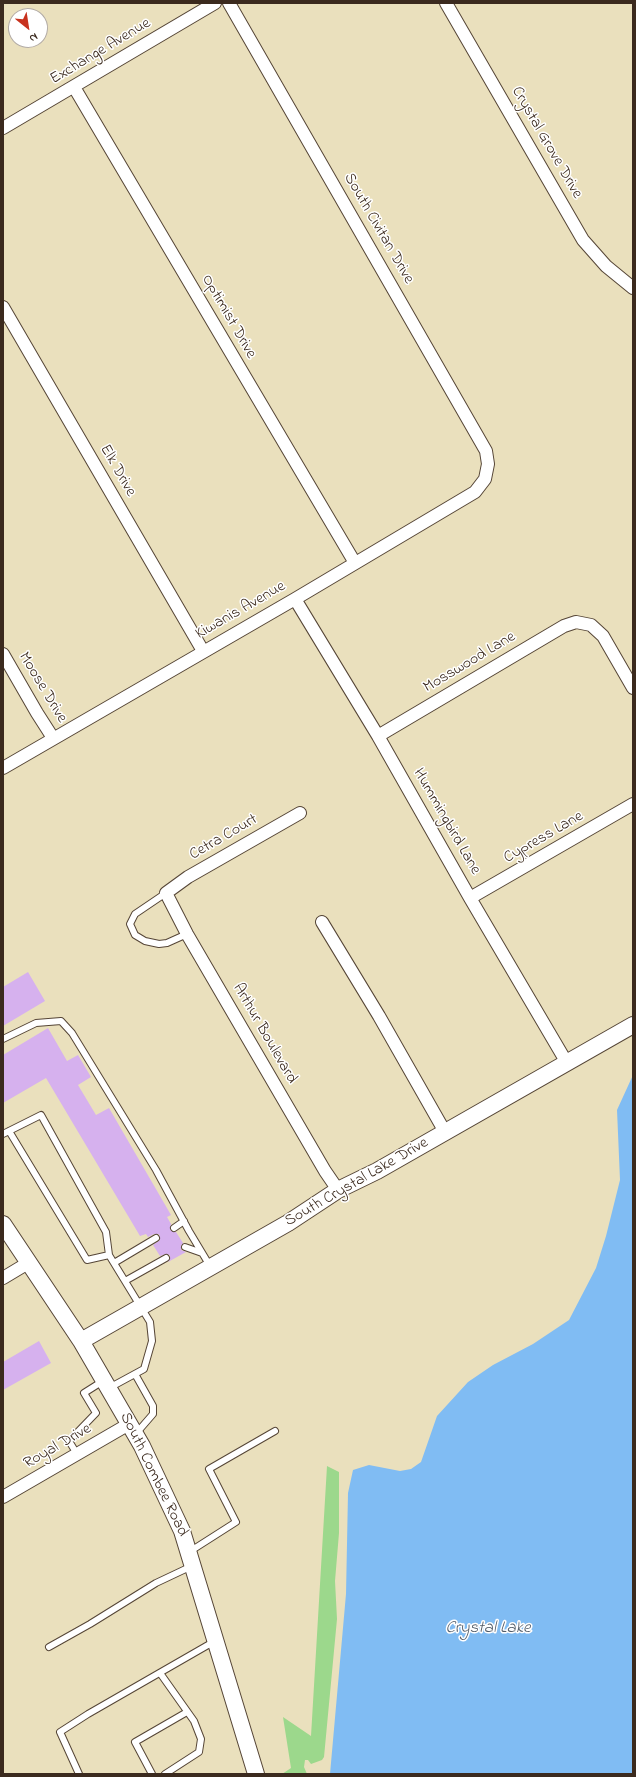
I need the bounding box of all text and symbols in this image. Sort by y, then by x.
north arrow [8,8,48,48]
street label: Exchange Avenue [47,14,155,90]
text: N [26,29,41,46]
street label: Crystal Grove Drive [506,84,586,202]
street label: South Civitan Drive [339,170,417,288]
street label: Optimist Drive [196,272,260,362]
street label: Elk Drive [94,442,140,500]
street label: Kiwanis Avenue [193,578,289,644]
street label: Mosswood Lane [421,628,519,698]
street label: Moose Drive [13,649,71,727]
street label: Hummingbird Lane [408,765,484,879]
street label: Cypress Lane [501,808,587,868]
street label: Cetra Court [187,811,261,865]
street label: Arthur Boulevard [228,980,300,1088]
street label: South Crystal Lake Drive [282,1134,432,1232]
street label: South Combee Road [115,1410,191,1540]
street label: Royal Drive [21,1420,95,1474]
water label: Crystal Lake [445,1619,531,1639]

